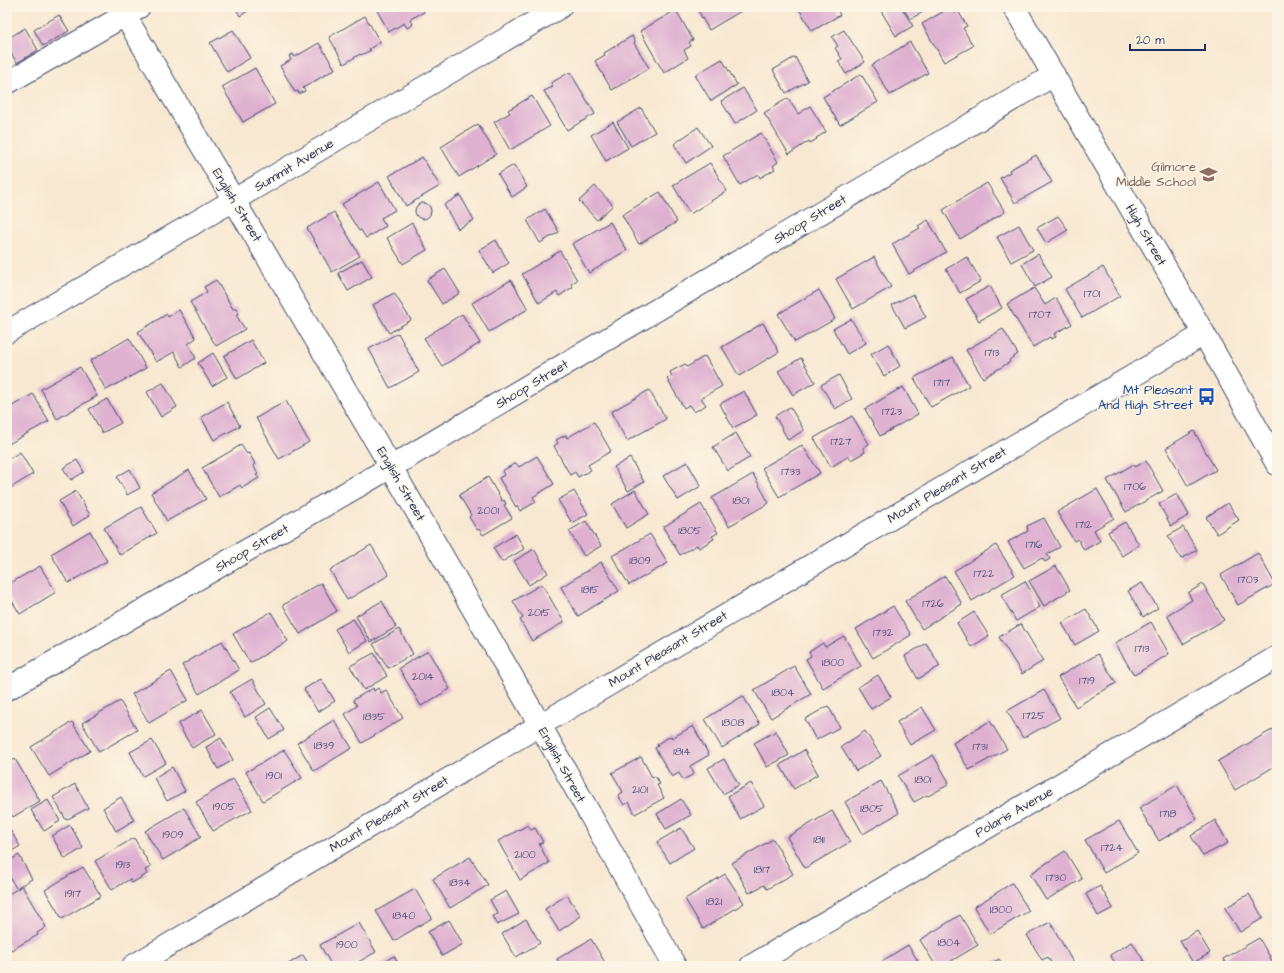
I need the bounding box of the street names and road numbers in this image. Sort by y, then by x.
street label: Summit Avenue [251,134,337,196]
street label: English Street [207,165,267,246]
street label: Shoop Street [770,190,850,248]
street label: High Street [1120,201,1171,270]
street label: Shoop Street [492,355,572,413]
street label: Mount Pleasant Street [884,442,1010,528]
street label: English Street [372,443,430,526]
street label: Shoop Street [212,519,293,576]
street label: Mount Pleasant Street [605,606,731,692]
street label: English Street [533,724,590,807]
street label: Mount Pleasant Street [326,771,452,857]
street label: Polaris Avenue [972,782,1056,842]

